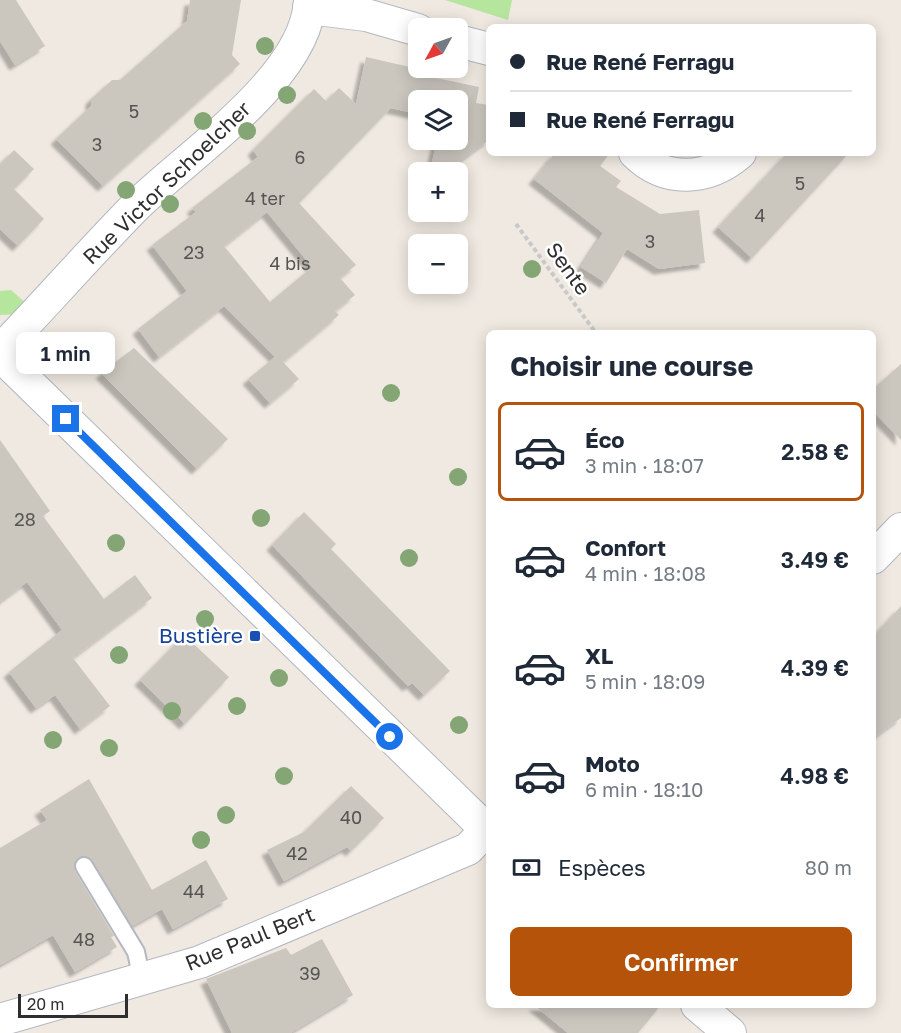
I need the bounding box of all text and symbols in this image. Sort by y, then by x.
north arrow [408,18,468,78]
map controls [408,18,468,294]
text: Rue René Ferragu [546,48,734,75]
button: layers [408,90,468,150]
street label: Rue Victor Schoelcher [77,95,256,269]
house number: 5 [129,100,139,122]
text: Rue René Ferragu [546,106,734,133]
house number: 3 [92,133,102,155]
house number: 6 [295,146,305,168]
button: + [408,162,468,222]
house number: 5 [795,172,805,194]
house number: 4 ter [245,187,285,209]
house number: 4 [755,204,766,226]
house number: 3 [645,230,655,252]
button: − [408,234,468,294]
street label: Sente [541,237,597,300]
house number: 23 [184,241,204,263]
house number: 4 bis [270,252,310,274]
callout: 1 min [16,332,116,374]
text: 1 min [40,341,91,365]
text: Choisir une course [510,350,753,382]
route end [52,405,79,432]
icon: car [513,425,567,479]
text: Éco [585,426,624,453]
text: 2.58 € [781,438,849,465]
text: 3 min · 18:07 [585,453,704,477]
house number: 28 [14,508,36,530]
icon: car [513,533,567,587]
text: Confort [585,534,666,561]
text: 3.49 € [781,546,849,573]
text: 4 min · 18:08 [585,561,706,585]
place label: Bustière [159,622,243,648]
marker: Bustière [248,629,262,643]
icon: car [513,641,567,695]
text: XL [585,642,613,669]
text: 4.39 € [781,654,849,681]
text: 5 min · 18:09 [585,669,705,693]
route start [376,723,403,750]
icon: car [513,749,567,803]
text: Moto [585,750,640,777]
text: 4.98 € [780,762,849,789]
text: 6 min · 18:10 [585,777,703,801]
house number: 40 [340,806,362,828]
house number: 42 [286,842,308,864]
icon: cash [510,851,543,884]
text: Espèces [558,854,646,881]
text: 80 m [805,855,852,879]
house number: 44 [183,880,205,902]
street label: Rue Paul Bert [181,900,318,976]
button: Confirmer [510,927,852,996]
house number: 48 [73,928,95,950]
house number: 39 [299,962,321,984]
scale bar [18,991,128,1018]
text: 20 m [27,994,64,1014]

